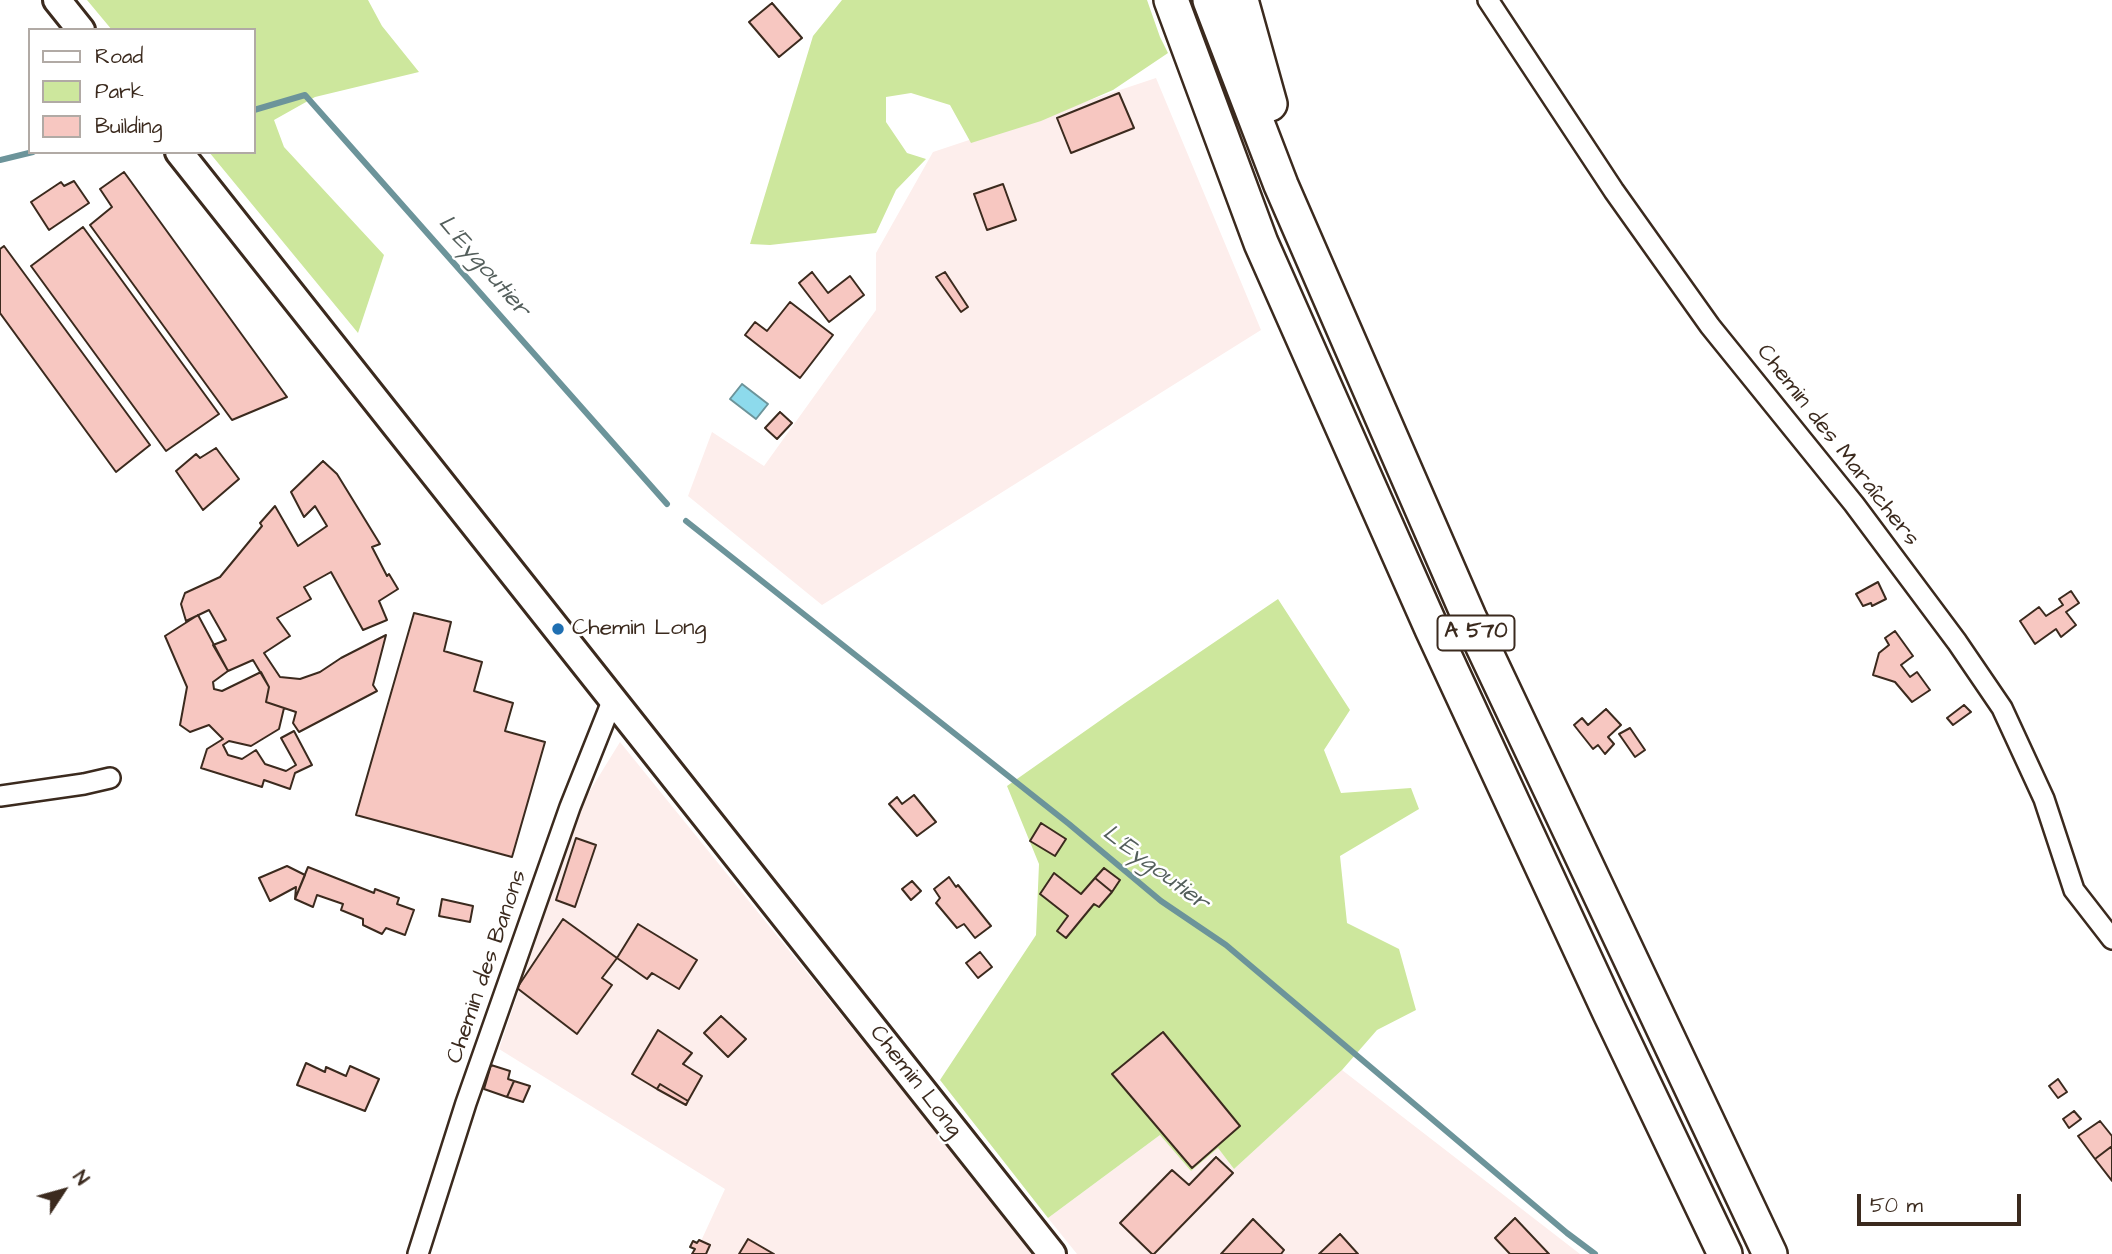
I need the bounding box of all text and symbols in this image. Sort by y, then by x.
legend [28,28,256,154]
text: Road [95,42,143,71]
text: Park [95,77,144,106]
text: Building [95,112,162,141]
water label: L'Eygoutier [431,210,535,324]
street label: Chemin des Maraîchers [1750,340,1924,552]
place label: Chemin Long [572,615,706,643]
road number: A 570 [1438,616,1514,650]
marker: Chemin Long [550,621,566,637]
water label: L'Eygoutier [1096,820,1214,918]
street label: Chemin des Banons [442,867,534,1067]
street label: Chemin Long [863,1021,967,1143]
north arrow [28,1156,98,1226]
text: N [66,1166,95,1191]
scale bar [1860,1180,2024,1224]
text: 50 m [1870,1191,1923,1220]

